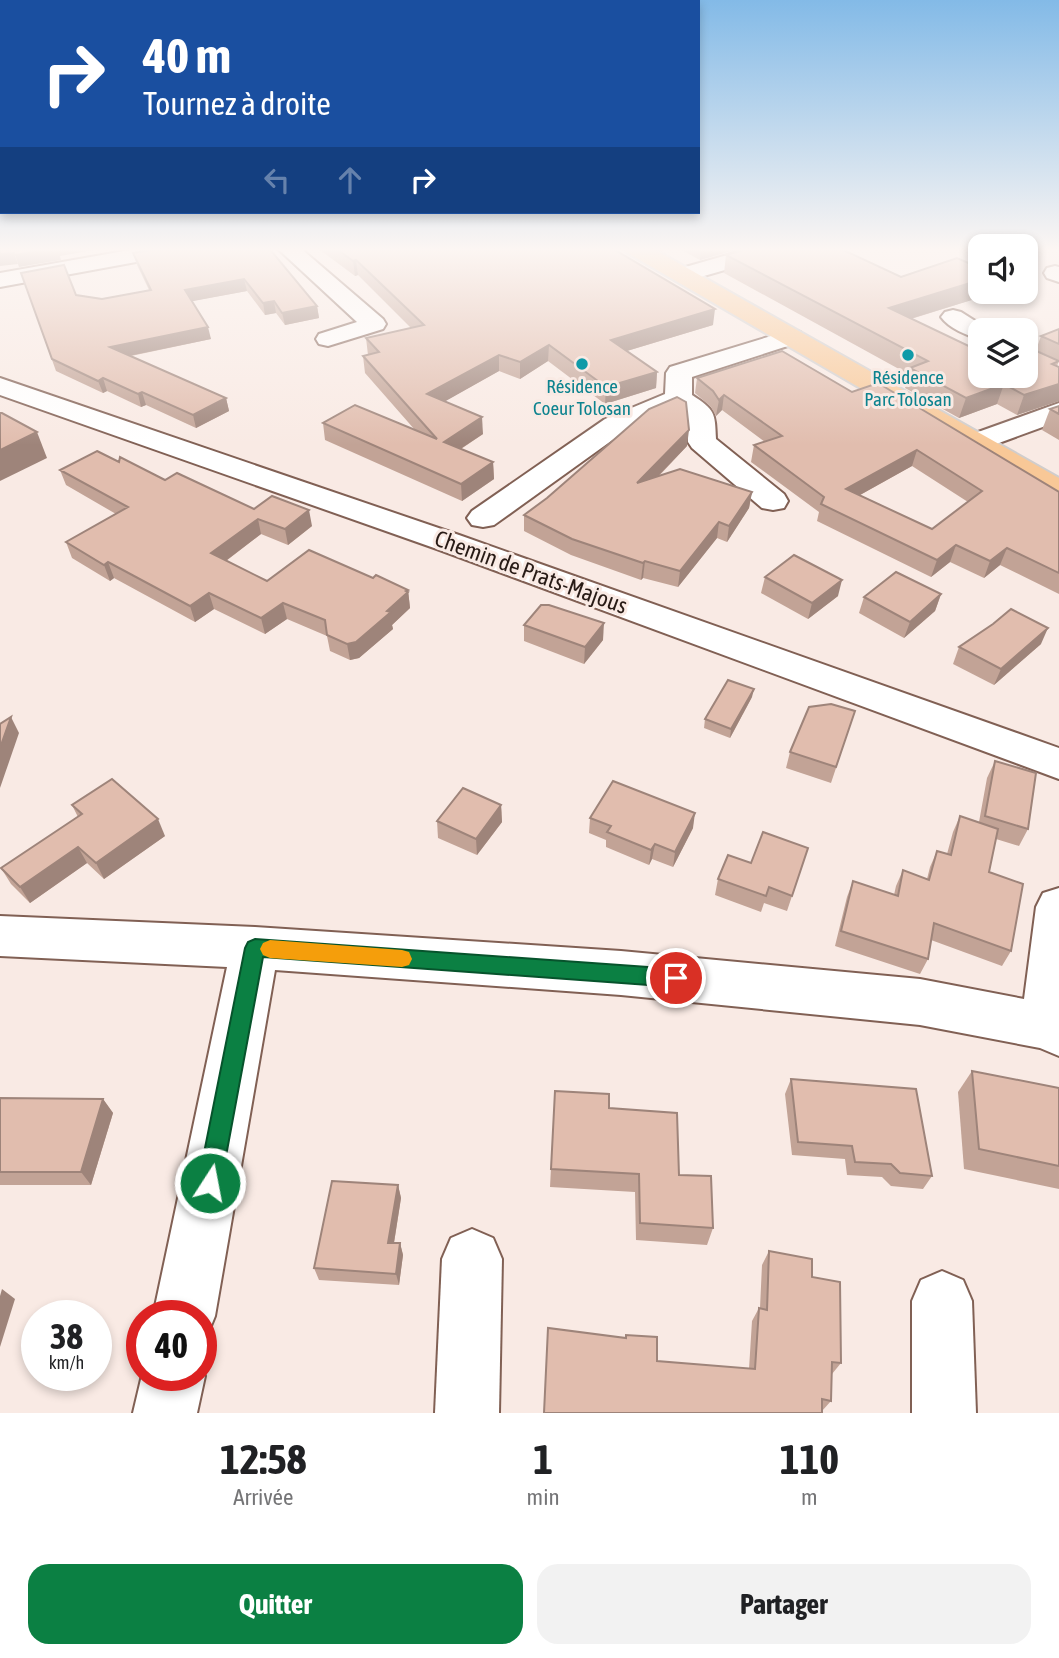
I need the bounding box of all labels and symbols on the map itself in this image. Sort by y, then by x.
marker: Résidence Parc Tolosan [900,347,916,363]
marker: Résidence Coeur Tolosan [574,356,590,372]
place label: Résidence Parc Tolosan [864,366,952,410]
place label: Résidence Coeur Tolosan [533,375,631,419]
street label: Chemin de Prats-Majous [431,525,631,619]
pin [646,948,706,1008]
position arrow [173,1146,247,1220]
speed limit sign: 40 [126,1300,217,1391]

